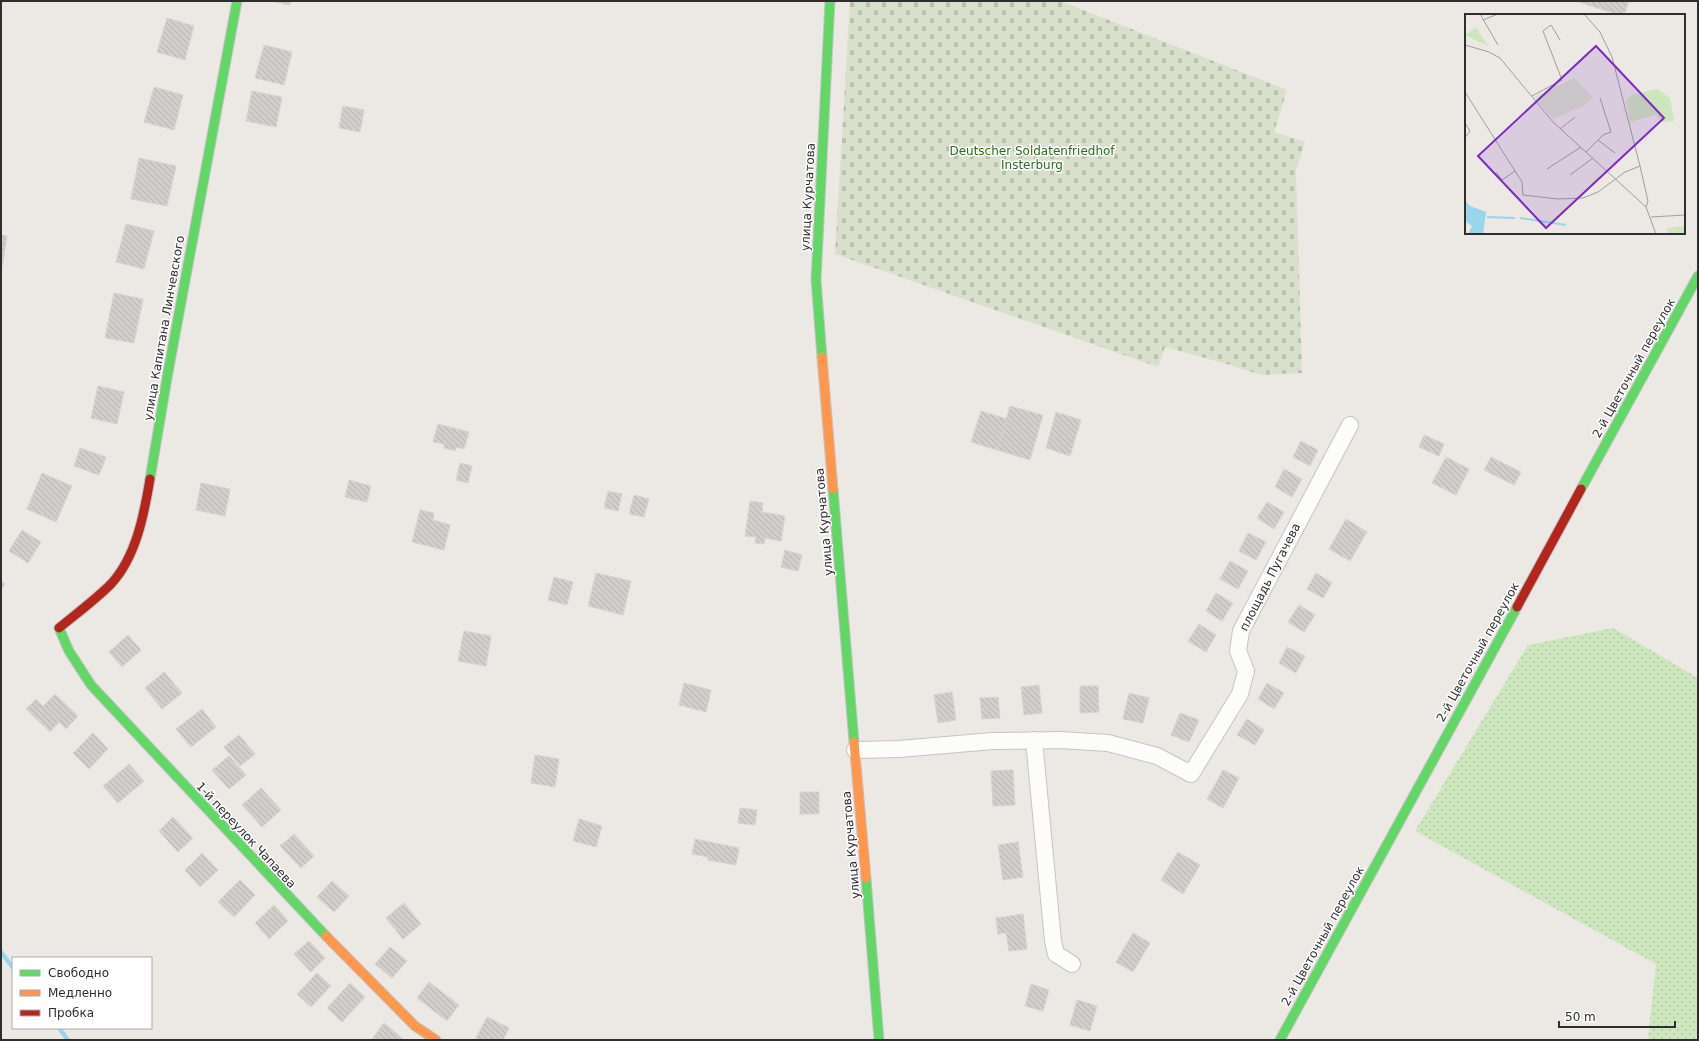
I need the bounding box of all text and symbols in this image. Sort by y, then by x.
inset map [1465,14,1685,234]
street label: улица Курчатова [798,143,818,251]
park label: Deutscher Soldatenfriedhof Insterburg [949,144,1115,172]
street label: улица Капитана Линчевского [141,234,187,422]
street label: 2-й Цветочный переулок [1590,296,1678,440]
street label: улица Курчатова [812,467,836,577]
street label: площадь Пугачева [1237,521,1303,633]
street label: 2-й Цветочный переулок [1434,580,1522,724]
street label: 1-й переулок Чапаева [193,779,299,891]
street label: улица Курчатова [839,790,863,900]
street label: 2-й Цветочный переулок [1279,864,1367,1008]
legend [12,957,152,1029]
text: Свободно [48,966,109,980]
text: Медленно [48,986,112,1000]
scale bar [1559,1003,1675,1029]
text: Пробка [48,1006,94,1020]
text: 50 m [1565,1010,1596,1024]

